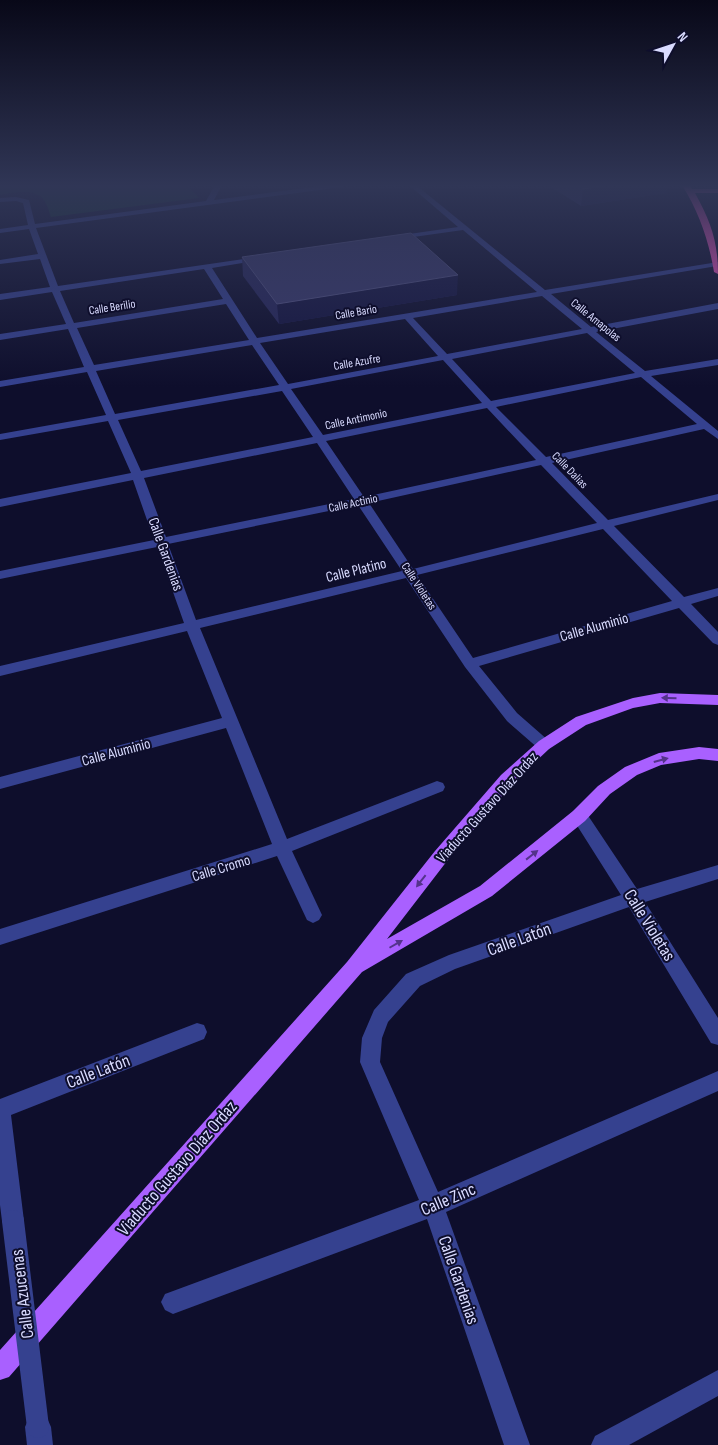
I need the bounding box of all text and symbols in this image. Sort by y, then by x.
north arrow [648,20,698,70]
text: N [674,29,691,45]
street label: Calle Berilio [88,296,136,319]
street label: Calle Amapolas [568,296,624,345]
street label: Calle Bario [334,301,378,324]
street label: Calle Azufre [332,351,382,374]
street label: Calle Antimonio [324,406,388,433]
street label: Calle Dalias [548,449,591,492]
street label: Calle Actinio [327,491,379,516]
street label: Calle Gardenias [143,515,188,593]
street label: Calle Platino [324,554,388,587]
street label: Calle Violetas [398,560,439,613]
street label: Calle Aluminio [558,609,631,646]
one-way arrow [661,694,677,702]
street label: Calle Aluminio [80,734,153,771]
street label: Viaducto Gustavo Díaz Ordaz [432,747,543,867]
one-way arrow [653,755,668,763]
one-way arrow [525,850,538,861]
street label: Calle Cromo [190,851,253,886]
one-way arrow [416,874,426,888]
street label: Calle Violetas [619,886,680,965]
street label: Calle Latón [484,918,554,961]
one-way arrow [389,939,402,948]
street label: Calle Latón [63,1050,133,1093]
street label: Viaducto Gustavo Díaz Ordaz [113,1096,242,1240]
street label: Calle Zinc [417,1178,479,1220]
street label: Calle Gardenias [434,1233,483,1327]
street label: Calle Azucenas [7,1248,38,1340]

